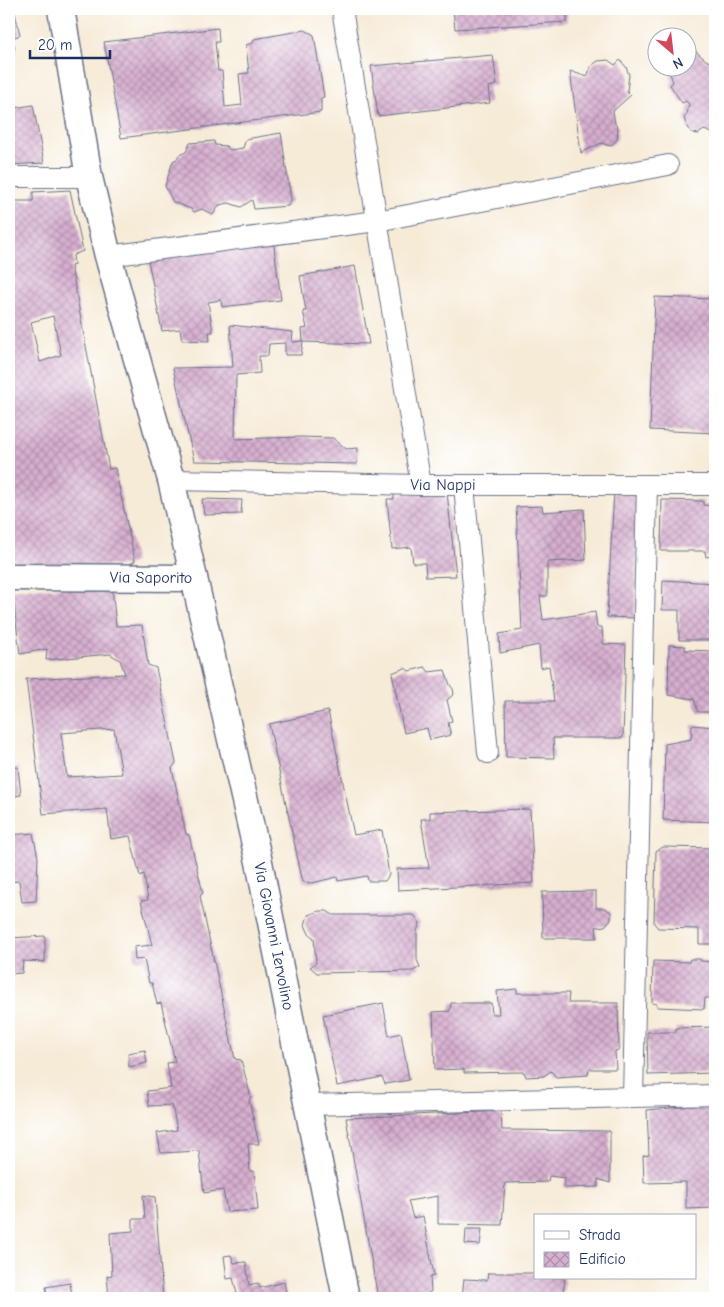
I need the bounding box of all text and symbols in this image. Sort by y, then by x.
scale bar [30,28,110,60]
north arrow [646,28,696,78]
text: 20 m [38,36,72,54]
text: N [670,53,686,73]
street label: Via Nappi [410,476,476,494]
street label: Via Saporito [110,569,192,587]
street label: Via Giovanni Iervolino [250,861,297,1012]
legend [534,1214,696,1280]
text: Strada [579,1226,621,1244]
text: Edificio [579,1250,626,1268]

